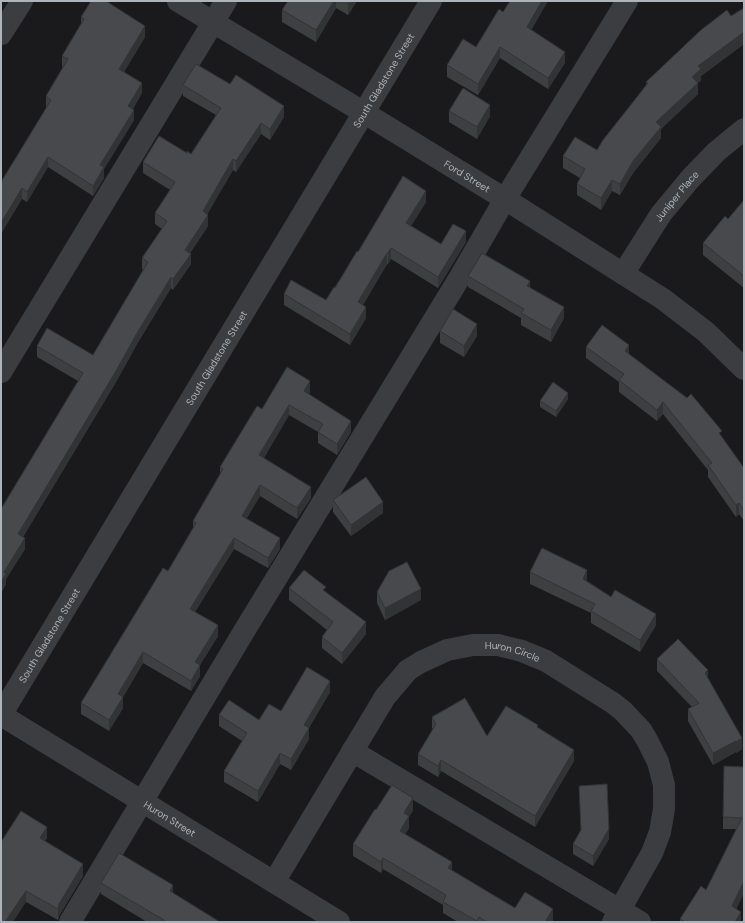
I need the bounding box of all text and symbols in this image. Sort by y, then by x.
street label: South Gladstone Street [350,30,417,130]
street label: Ford Street [442,157,493,195]
street label: Juniper Place [652,167,702,223]
street label: South Gladstone Street [183,308,250,408]
street label: South Gladstone Street [15,585,83,685]
street label: Huron Circle [485,639,543,665]
street label: Huron Street [141,798,198,839]

